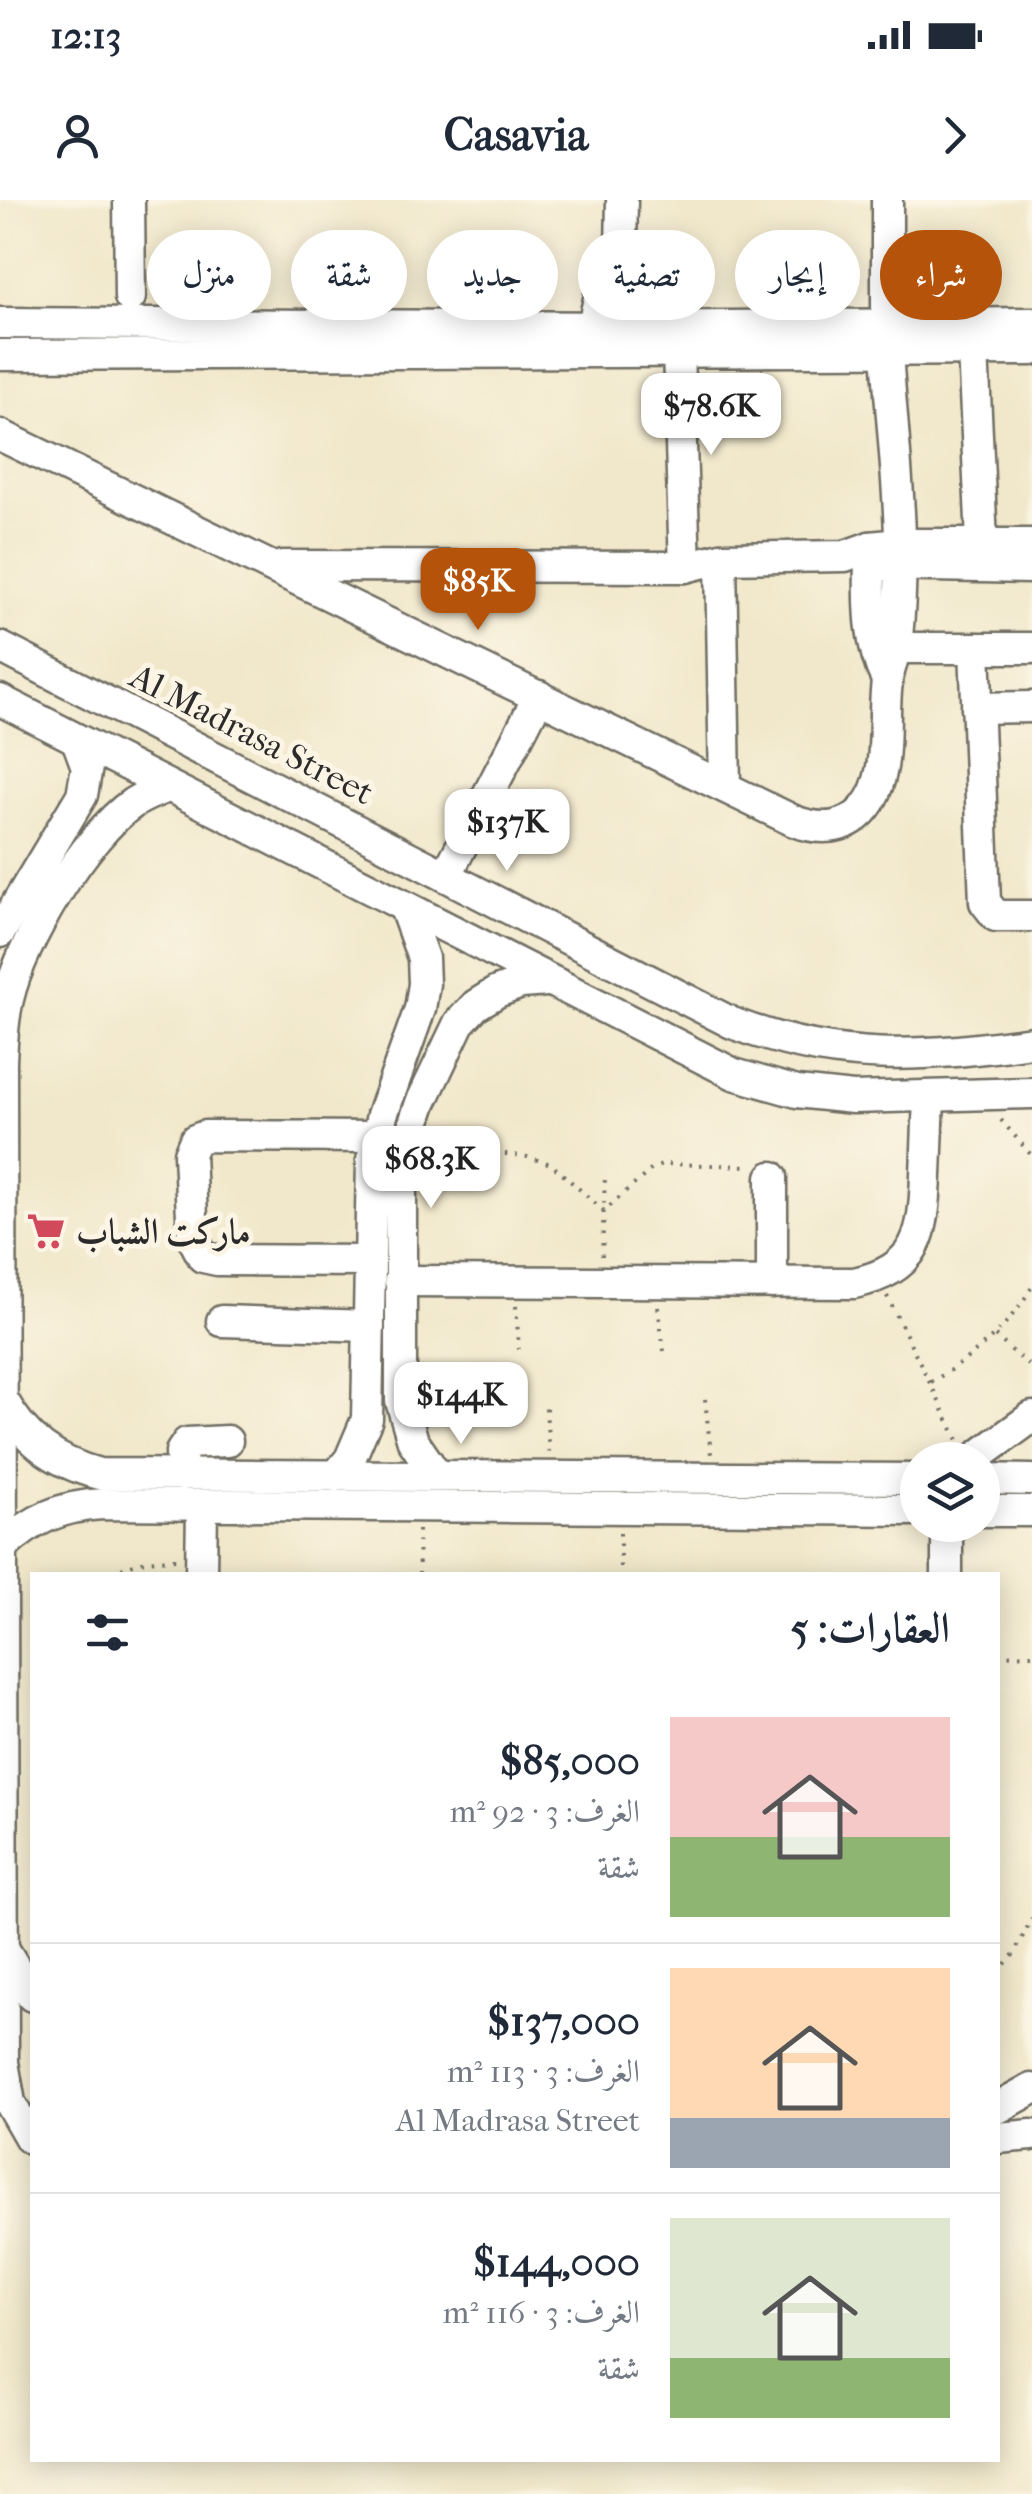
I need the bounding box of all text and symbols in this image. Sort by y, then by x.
text: 12:13 [50,13,121,58]
icon: person [50,108,105,163]
icon: forward [927,108,982,163]
text: Casavia [444,109,588,162]
chip: منزل [147,230,271,320]
chip: شقة [291,230,407,320]
chip: جديد [427,230,558,320]
chip: تصفية [578,230,715,320]
chip: إيجار [735,230,860,320]
chip: شراء [880,230,1002,320]
pin: $78.6K [630,373,792,458]
text: $78.6K [663,387,759,424]
pin: $85K [419,548,537,633]
text: $85K [443,562,513,599]
street label: Al Madrasa Street [122,655,381,814]
pin: $137K [437,789,577,874]
text: $137K [467,803,547,840]
pin: $68.3K [350,1126,512,1211]
text: $68.3K [384,1140,478,1177]
supermarket icon: ماركت الشباب [25,1210,67,1252]
place label: ماركت الشباب [76,1211,251,1253]
pin: $144K [391,1362,531,1447]
text: $144K [416,1376,506,1413]
map controls [900,1442,1000,1542]
button: layers [900,1442,1000,1542]
text: العقارات: 5 [791,1604,950,1653]
icon: filters [80,1605,135,1660]
text: $85,000 [499,1737,640,1786]
icon: home [750,1757,870,1877]
text: الغرف: 3 · 92 m² [450,1793,640,1830]
text: شقة [598,1849,640,1886]
text: $137,000 [487,1997,640,2046]
icon: home [750,2008,870,2128]
text: الغرف: 3 · 113 m² [447,2053,640,2090]
text: Al Madrasa Street [396,2102,640,2139]
text: $144,000 [473,2238,640,2287]
icon: home [750,2258,870,2378]
text: الغرف: 3 · 116 m² [443,2294,640,2331]
text: شقة [598,2350,640,2387]

